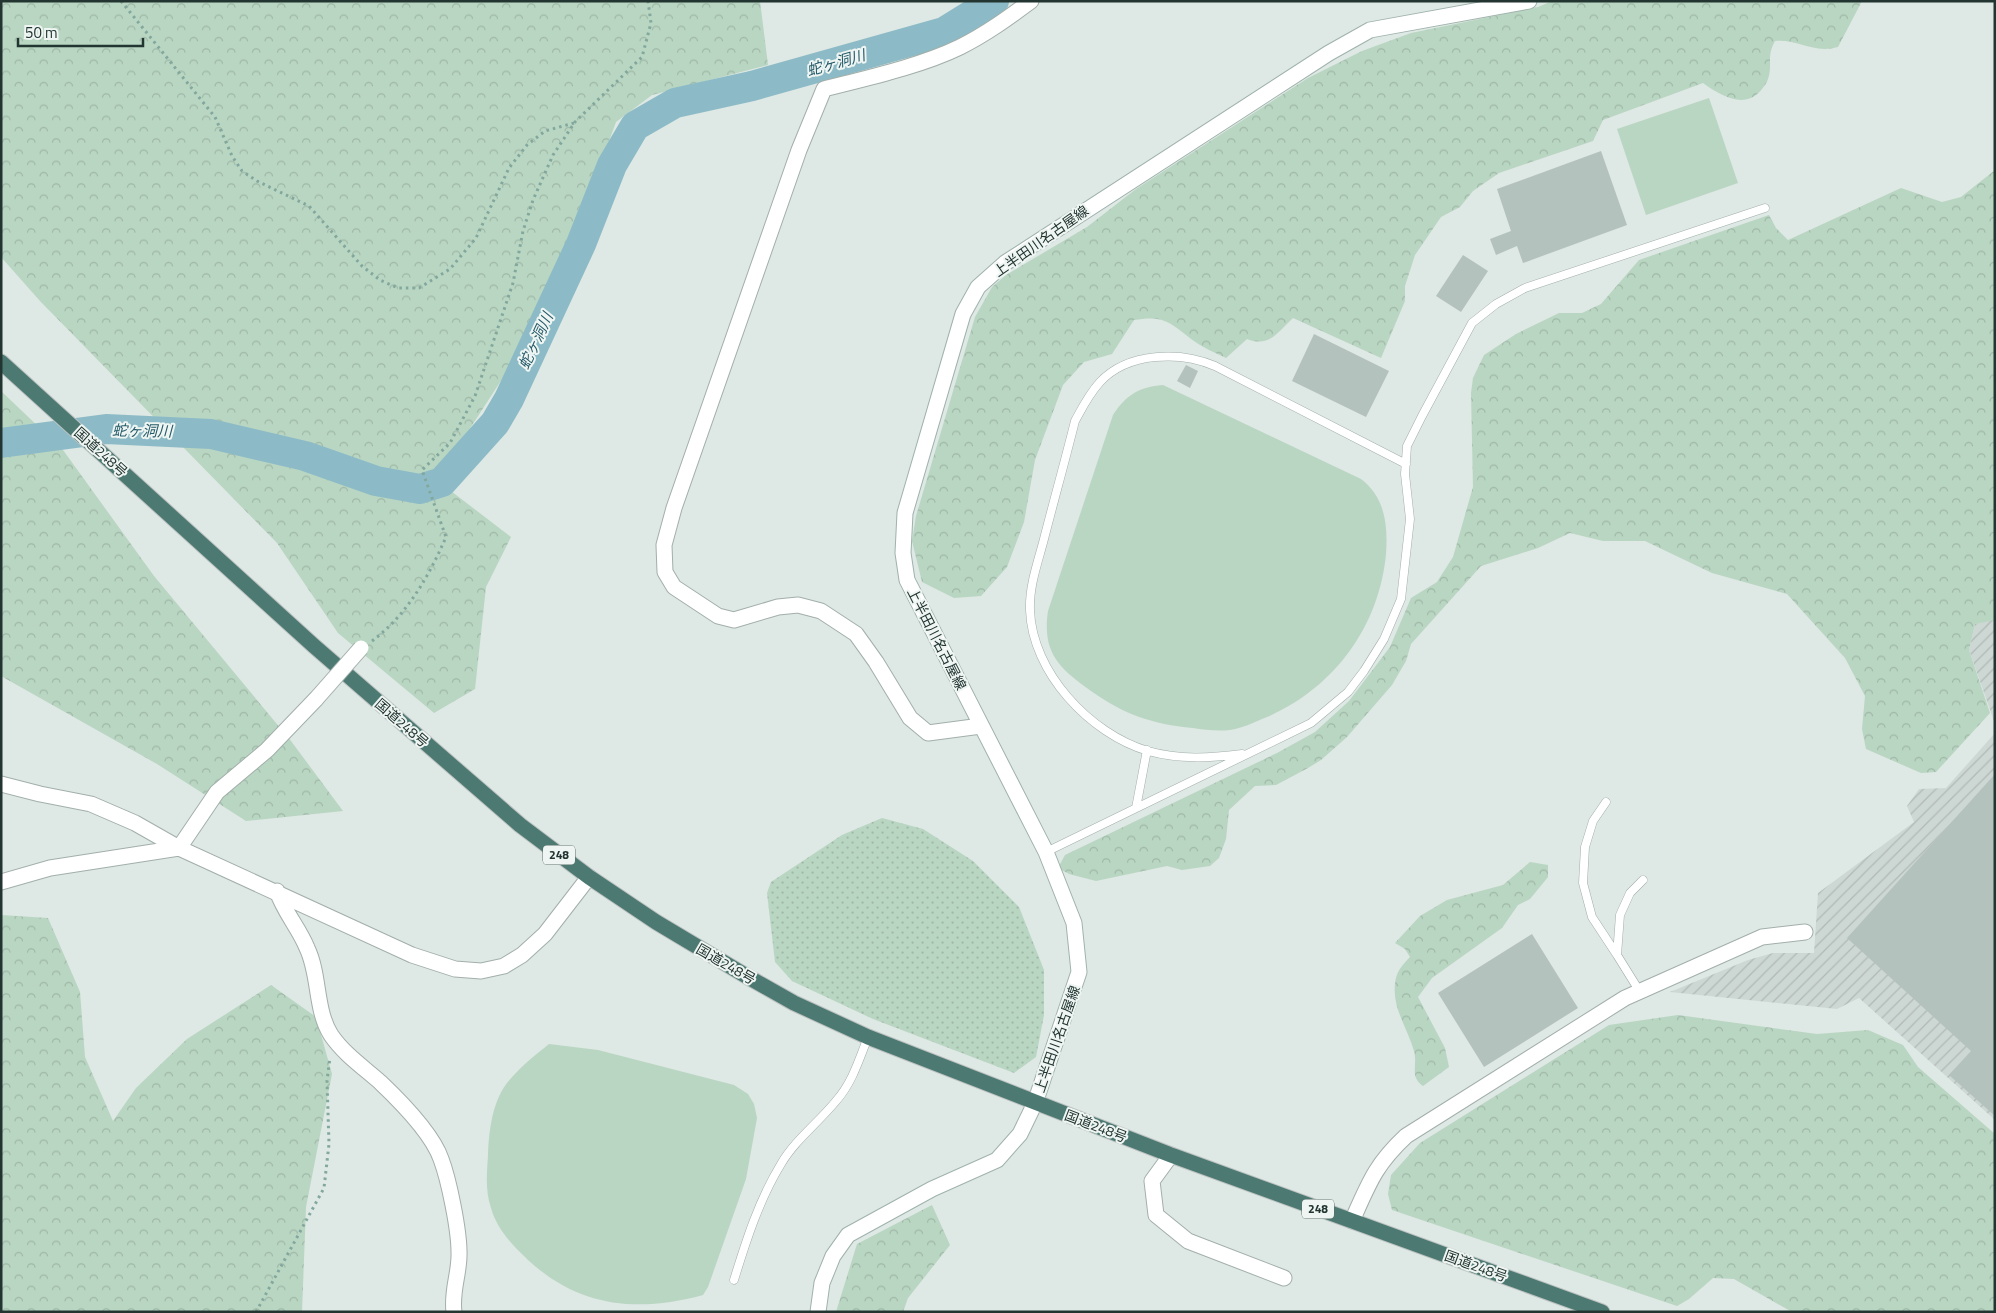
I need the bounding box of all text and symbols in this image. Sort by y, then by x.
scale bar [18,15,142,47]
text: 50 m [25,21,58,44]
water label: 蛇ヶ洞川 [804,43,870,82]
street label: 上半田川名古屋線 [989,200,1093,281]
water label: 蛇ヶ洞川 [512,307,559,373]
water label: 蛇ヶ洞川 [112,418,174,443]
street label: 国道248号 [70,422,133,481]
street label: 上半田川名古屋線 [903,584,972,693]
street label: 国道248号 [371,693,434,752]
road number: 248 [543,846,575,864]
street label: 国道248号 [693,938,760,989]
street label: 上半田川名古屋線 [1028,982,1085,1095]
street label: 国道248号 [1062,1104,1131,1147]
road number: 248 [1302,1200,1334,1218]
street label: 国道248号 [1442,1244,1511,1287]

